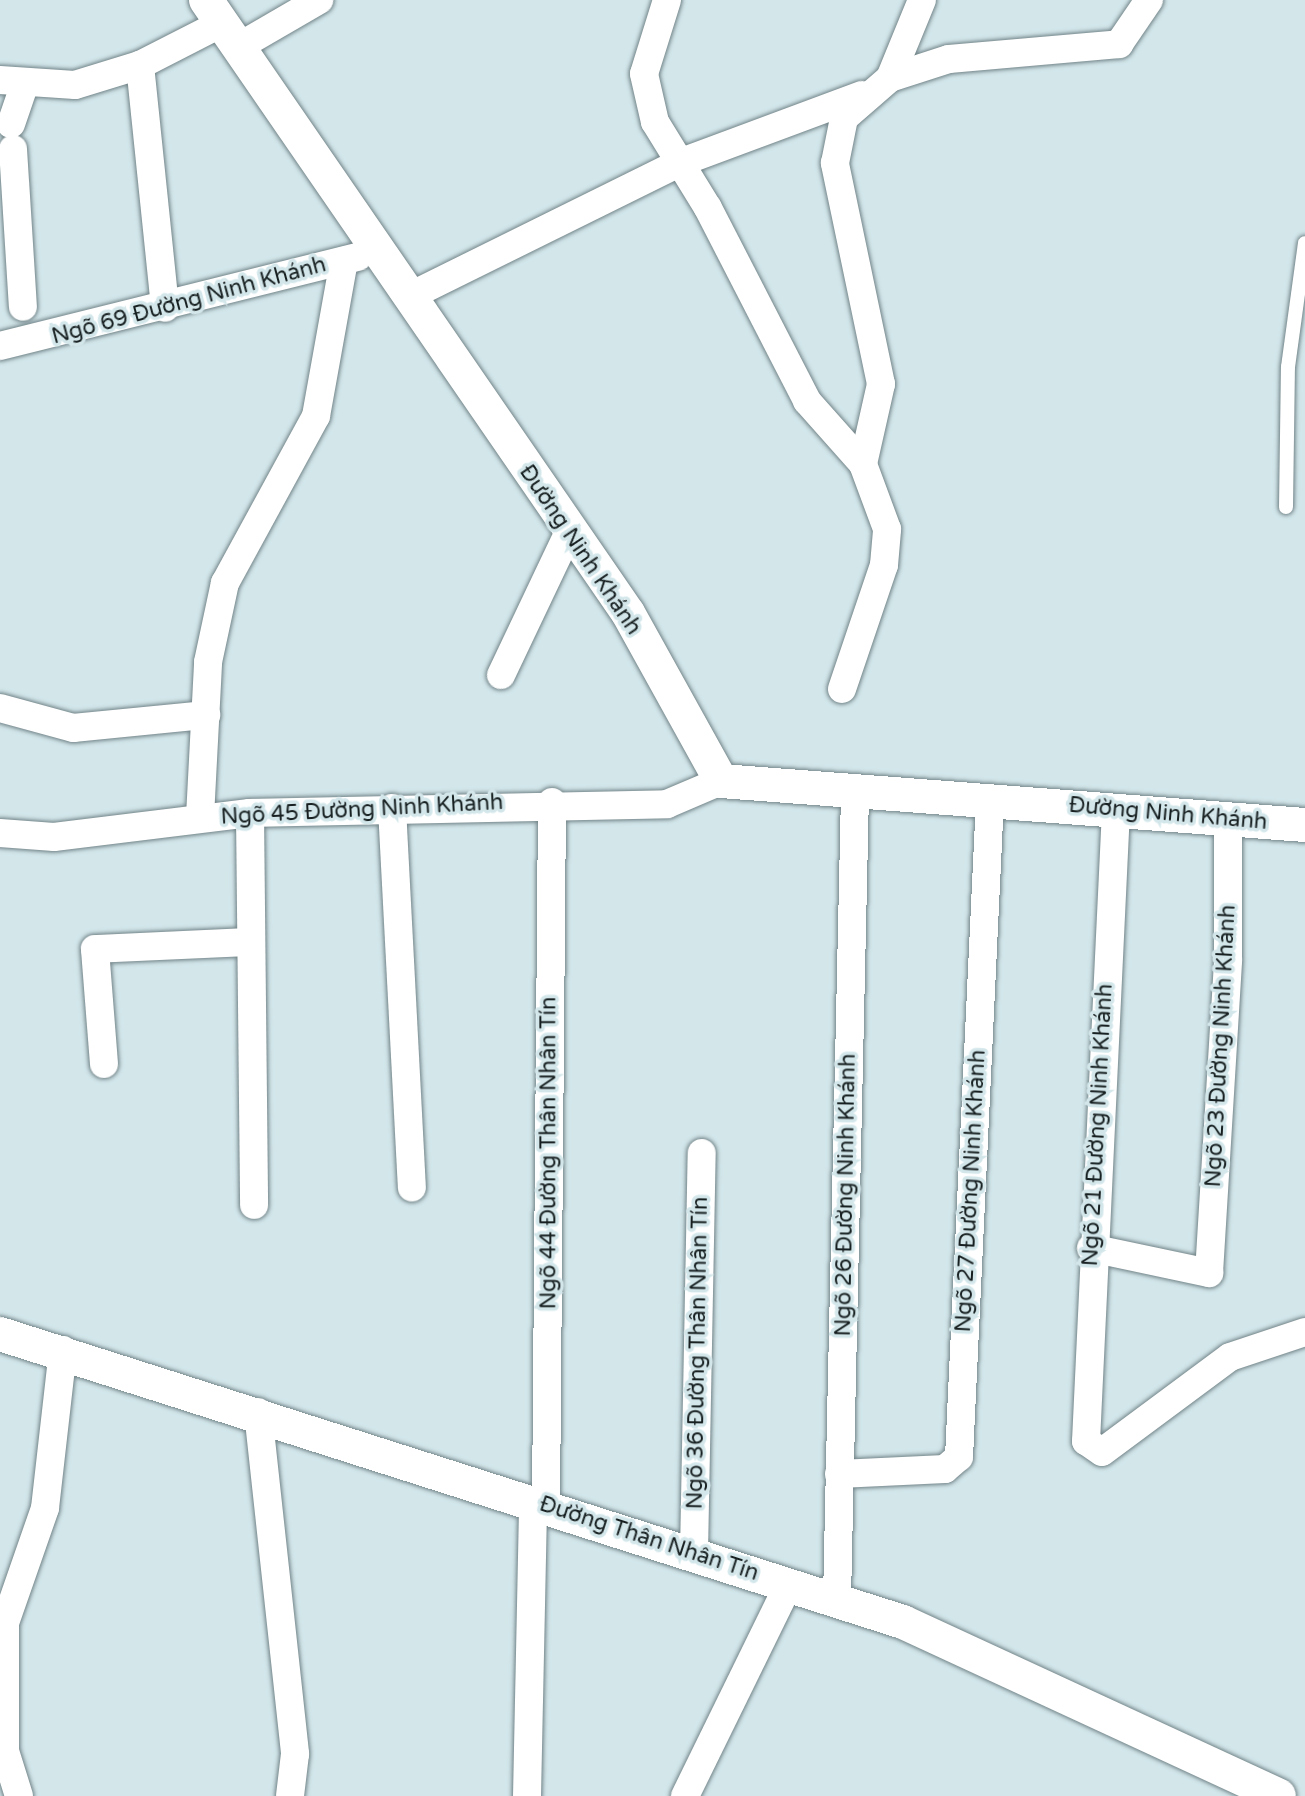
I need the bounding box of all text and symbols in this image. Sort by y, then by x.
street label: Ngõ 69 Đường Ninh Khánh [49,252,329,350]
street label: Đường Ninh Khánh [513,460,647,640]
street label: Ngõ 45 Đường Ninh Khánh [220,789,504,831]
street label: Đường Ninh Khánh [1068,792,1268,836]
street label: Ngõ 23 Đường Ninh Khánh [1200,904,1242,1188]
street label: Ngõ 21 Đường Ninh Khánh [1077,983,1119,1267]
street label: Ngõ 44 Đường Thân Nhân Tín [536,997,562,1309]
street label: Ngõ 27 Đường Ninh Khánh [950,1049,992,1333]
street label: Ngõ 26 Đường Ninh Khánh [830,1053,862,1337]
street label: Ngõ 36 Đường Thân Nhân Tín [682,1196,714,1510]
street label: Đường Thân Nhân Tín [536,1491,762,1587]

